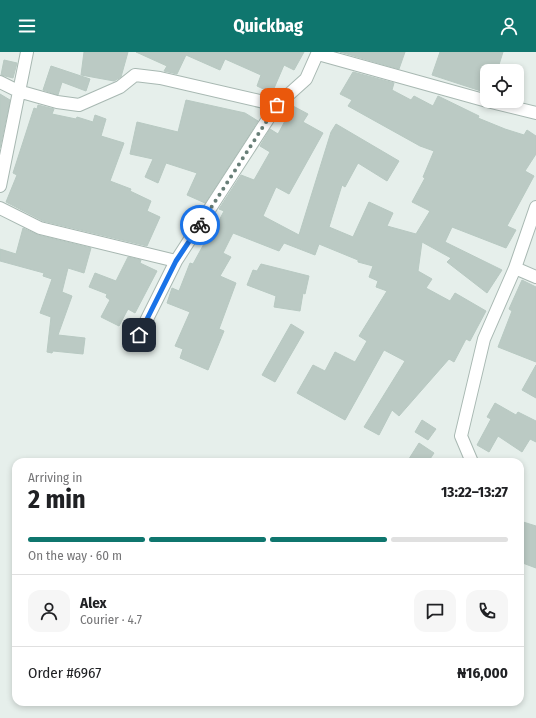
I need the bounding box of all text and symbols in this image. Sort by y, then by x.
icon: menu [16,15,38,37]
text: Quickbag [233,15,303,37]
icon: person [498,15,520,37]
map controls [480,64,524,108]
button: locate [480,64,524,108]
pin [260,88,294,122]
icon: bag [266,94,288,116]
courier [180,205,220,245]
icon: bike [189,214,211,236]
pin [122,318,156,352]
icon: home [128,324,150,346]
text: Arriving in [28,470,82,485]
text: 13:22–13:27 [441,483,508,501]
text: 2 min [28,484,86,515]
text: On the way · 60 m [28,548,122,563]
button: person [28,590,70,632]
button: chat [414,590,456,632]
button: phone [466,590,508,632]
text: Alex [80,594,107,612]
text: Courier · 4.7 [80,612,142,627]
text: Order #6967 [28,664,101,682]
text: ₦16,000 [457,664,508,682]

